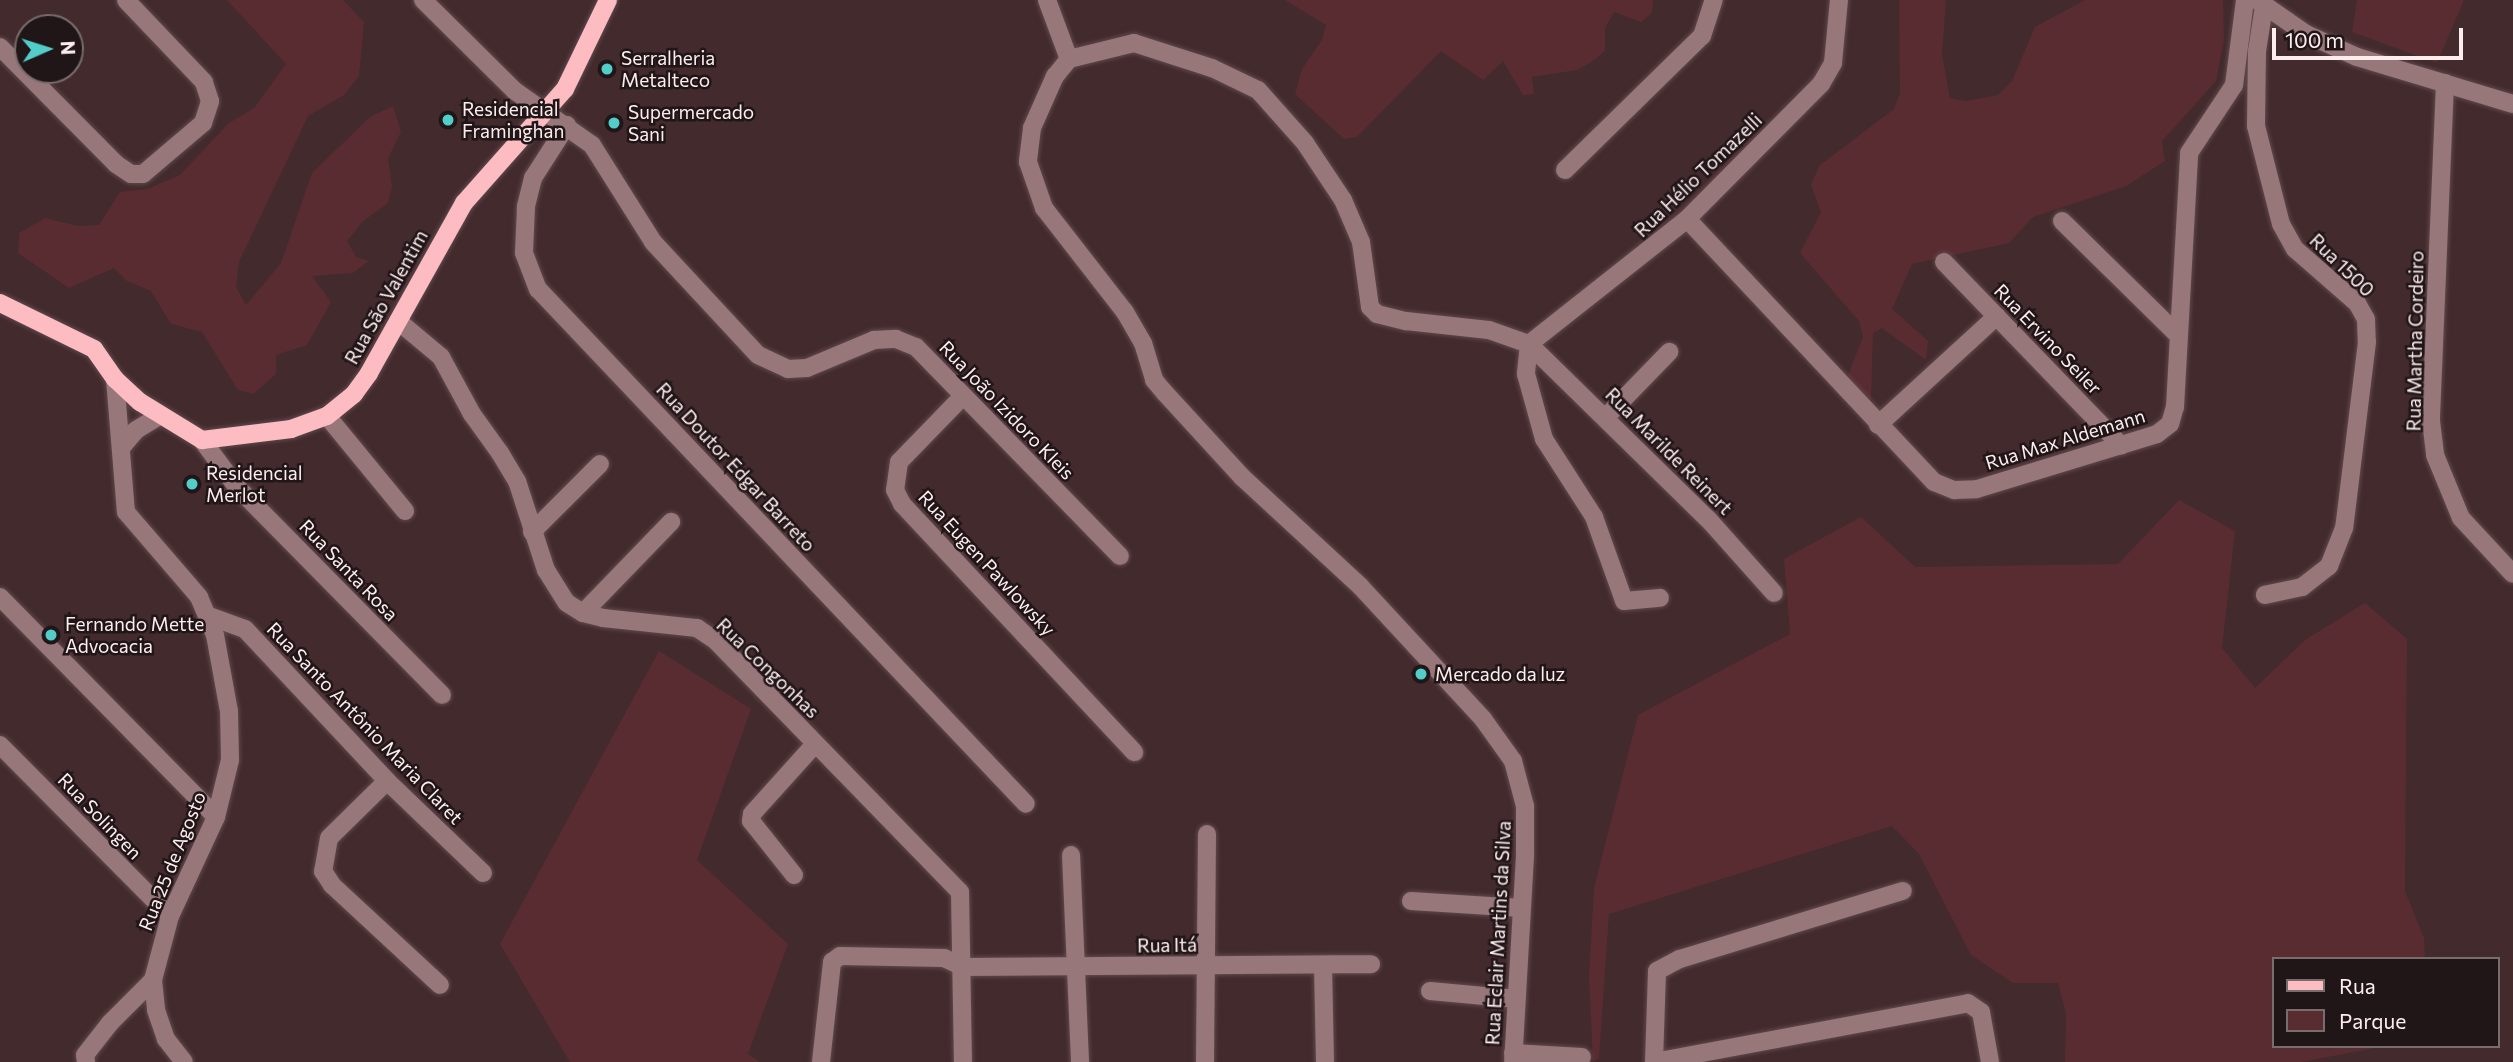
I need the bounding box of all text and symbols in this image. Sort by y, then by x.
north arrow [14,14,84,84]
scale bar [2275,14,2466,58]
text: 100 m [2285,27,2344,52]
text: N [57,40,80,56]
place label: Serralheria Metalteco [621,47,715,91]
marker: Serralheria Metalteco [599,61,615,77]
place label: Residencial Framinghan [462,98,564,142]
place label: Supermercado Sani [628,101,754,145]
street label: Rua Hélio Tomazelli [1630,108,1766,242]
marker: Residencial Framinghan [440,112,456,128]
marker: Supermercado Sani [606,115,622,131]
street label: Rua São Valentim [340,226,432,368]
street label: Rua 1500 [2305,229,2379,301]
street label: Rua Martha Cordeiro [2402,250,2428,432]
street label: Rua Ervino Seiler [1990,279,2106,399]
street label: Rua João Izidoro Kleis [935,336,1079,484]
street label: Rua Doutor Edgar Barreto [652,378,820,556]
street label: Rua Marilde Reinert [1601,383,1737,519]
street label: Rua Max Aldemann [1982,404,2148,474]
place label: Residencial Merlot [206,462,303,506]
marker: Residencial Merlot [184,476,200,492]
street label: Rua Eugen Pawlowsky [914,486,1060,640]
street label: Rua Santa Rosa [295,515,403,625]
place label: Fernando Mette Advocacia [65,613,204,657]
street label: Rua Congonhas [712,613,824,723]
street label: Rua Santo Antônio Maria Claret [262,617,468,829]
marker: Fernando Mette Advocacia [43,627,59,643]
place label: Mercado da luz [1435,663,1565,685]
marker: Mercado da luz [1413,666,1429,682]
street label: Rua Solingen [53,768,147,864]
street label: Rua 25 de Agosto [134,788,210,934]
street label: Rua Eclair Martins da Silva [1481,820,1515,1046]
street label: Rua Itá [1137,933,1197,957]
legend [2272,957,2499,1048]
text: Rua [2339,973,2376,998]
text: Parque [2339,1008,2406,1033]

